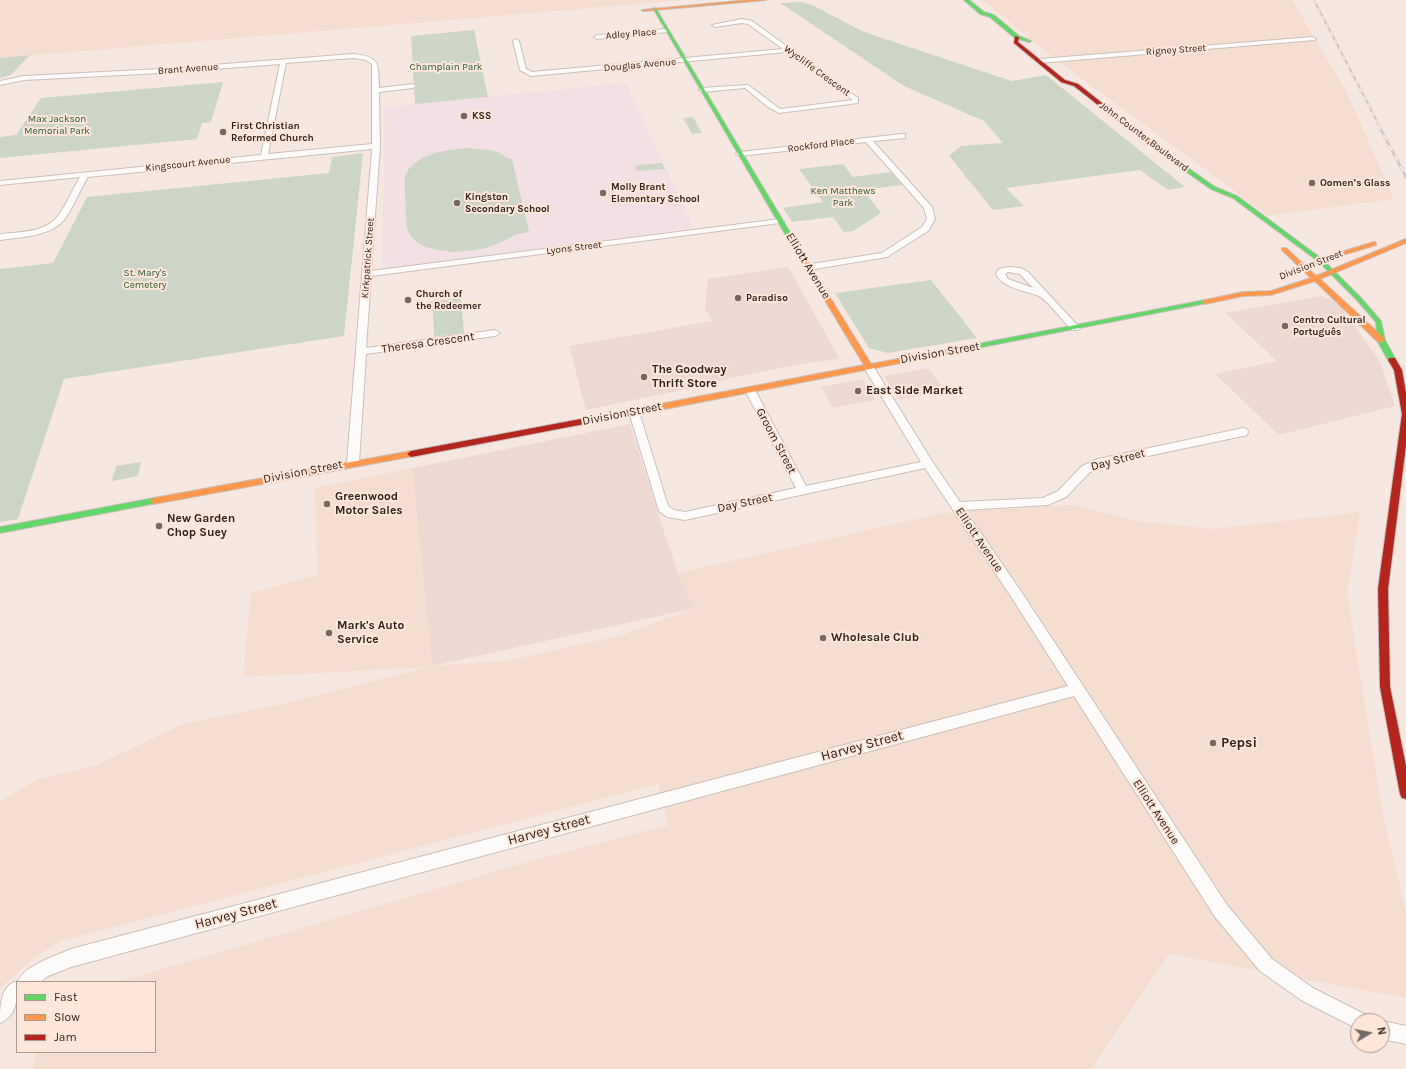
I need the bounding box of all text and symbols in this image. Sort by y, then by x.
street label: Adley Place [605,26,657,42]
street label: Rigney Street [1145,42,1207,58]
street label: Wycliffe Crescent [781,43,853,99]
street label: Douglas Avenue [603,56,677,74]
street label: Brant Avenue [157,61,219,77]
park label: Champlain Park [410,61,482,73]
street label: John Counter Boulevard [1097,100,1191,174]
place label: KSS [472,110,491,122]
marker: KSS [459,111,469,121]
park label: Max Jackson Memorial Park [24,113,90,136]
place label: First Christian Reformed Church [231,120,314,144]
marker: First Christian Reformed Church [218,127,228,137]
street label: Rockford Place [787,135,855,155]
street label: Kingscourt Avenue [145,154,231,174]
place label: Oomen’s Glass [1320,177,1390,189]
marker: Oomen’s Glass [1307,178,1317,188]
place label: Molly Brant Elementary School [611,181,700,204]
park label: Ken Matthews Park [811,185,875,208]
marker: Molly Brant Elementary School [598,188,608,198]
place label: Kingston Secondary School [465,191,550,214]
marker: Kingston Secondary School [452,198,462,208]
street label: Kirkpatrick Street [359,217,377,299]
street label: Elliott Avenue [783,230,833,302]
street label: Lyons Street [546,239,602,257]
street label: Division Street [1278,247,1344,283]
park label: St. Mary's Cemetery [124,267,166,290]
place label: Church of the Redeemer [416,288,481,312]
place label: Paradiso [746,292,788,304]
marker: Paradiso [733,293,743,303]
marker: Church of the Redeemer [403,295,413,305]
place label: Centro Cultural Português [1293,314,1366,338]
marker: Centro Cultural Português [1280,321,1290,331]
street label: Theresa Crescent [380,329,476,357]
street label: Division Street [899,339,981,367]
place label: The Goodway Thrift Store [652,363,726,391]
marker: The Goodway Thrift Store [639,372,649,382]
place label: East Side Market [866,384,963,398]
marker: East Side Market [853,386,863,396]
street label: Division Street [581,399,663,429]
street label: Groom Street [753,406,799,476]
street label: Day Street [1089,446,1147,474]
street label: Division Street [262,457,344,487]
place label: Greenwood Motor Sales [335,490,403,518]
street label: Day Street [716,490,774,516]
marker: Greenwood Motor Sales [322,499,332,509]
street label: Elliott Avenue [952,505,1006,575]
place label: New Garden Chop Suey [167,512,235,540]
marker: New Garden Chop Suey [154,521,164,531]
place label: Mark's Auto Service [337,619,404,647]
marker: Mark's Auto Service [324,628,334,638]
place label: Wholesale Club [831,631,919,645]
marker: Wholesale Club [818,633,828,643]
street label: Harvey Street [819,727,905,765]
place label: Pepsi [1221,735,1257,751]
marker: Pepsi [1208,738,1218,748]
street label: Elliott Avenue [1130,777,1182,847]
street label: Harvey Street [506,811,592,849]
street label: Harvey Street [193,895,279,933]
legend [16,981,156,1053]
text: Fast [54,990,77,1004]
text: Slow [54,1010,80,1024]
north arrow [1350,1013,1390,1053]
text: N [1374,1026,1388,1036]
text: Jam [54,1030,77,1044]

